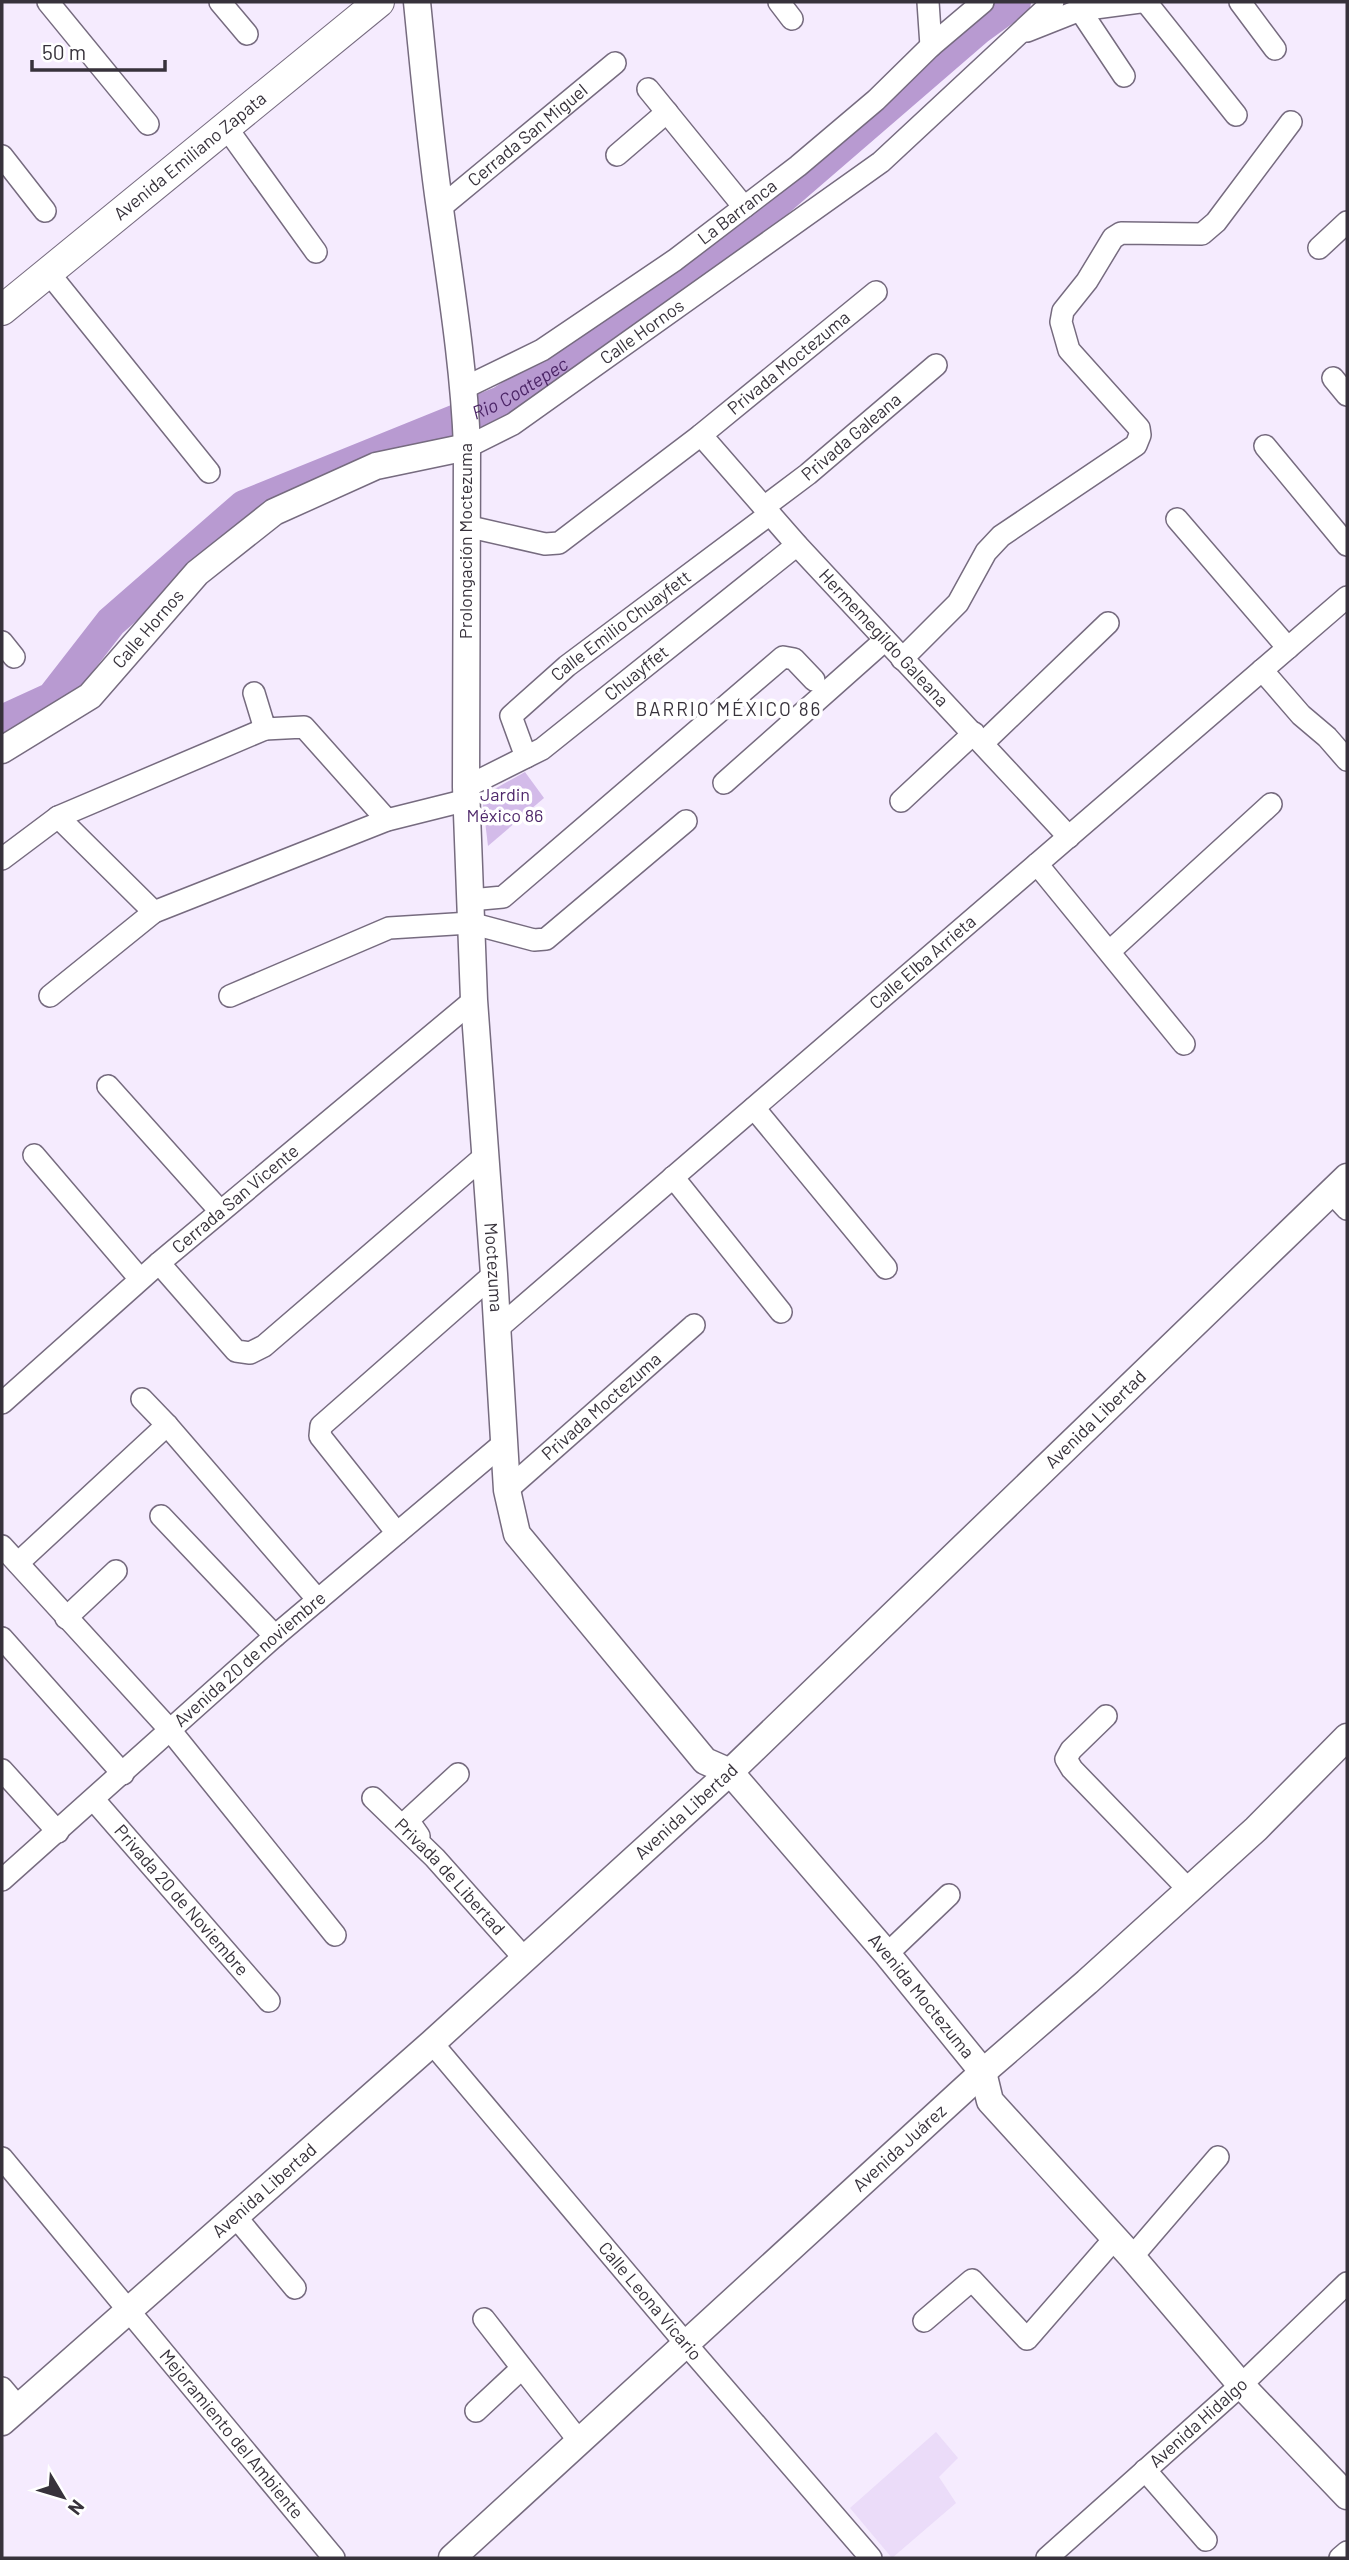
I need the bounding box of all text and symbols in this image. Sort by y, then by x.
scale bar [32,28,164,72]
text: 50 m [42,39,86,64]
street label: Cerrada San Miguel [463,78,592,190]
street label: Avenida Emiliano Zapata [109,87,270,224]
street label: La Barranca [693,174,781,249]
street label: Calle Hornos [595,294,688,369]
street label: Privada Moctezuma [723,306,854,419]
water label: Rio Coatepec [468,351,572,424]
street label: Privada Galeana [796,388,905,485]
street label: Prolongación Moctezuma [454,443,476,639]
street label: Hermemegildo Galeana [815,564,954,711]
street label: Calle Emilio Chuayfett [546,565,695,685]
street label: Calle Hornos [107,584,188,672]
street label: Chuayffet [599,640,672,705]
district label: BARRIO MÉXICO 86 [636,697,822,720]
park label: Jardin México 86 [467,783,543,826]
street label: Calle Elba Arrieta [865,910,980,1013]
street label: Cerrada San Vicente [167,1139,303,1258]
street label: Moctezuma [480,1222,508,1313]
street label: Privada Moctezuma [537,1347,665,1464]
street label: Avenida Libertad [1040,1365,1150,1472]
street label: Avenida 20 de noviembre [169,1586,330,1731]
street label: Avenida Libertad [630,1759,742,1863]
street label: Privada de Libertad [391,1813,510,1939]
street label: Privada 20 de Noviembre [110,1819,254,1980]
street label: Avenida Moctezuma [864,1929,979,2063]
street label: Avenida Juárez [848,2099,950,2196]
street label: Avenida Libertad [207,2138,321,2242]
street label: Calle Leona Vicario [594,2237,707,2364]
street label: Mejoramiento del Ambiente [155,2344,309,2523]
street label: Avenida Hidalgo [1144,2373,1252,2472]
north arrow [28,2462,98,2532]
text: N [64,2496,90,2520]

